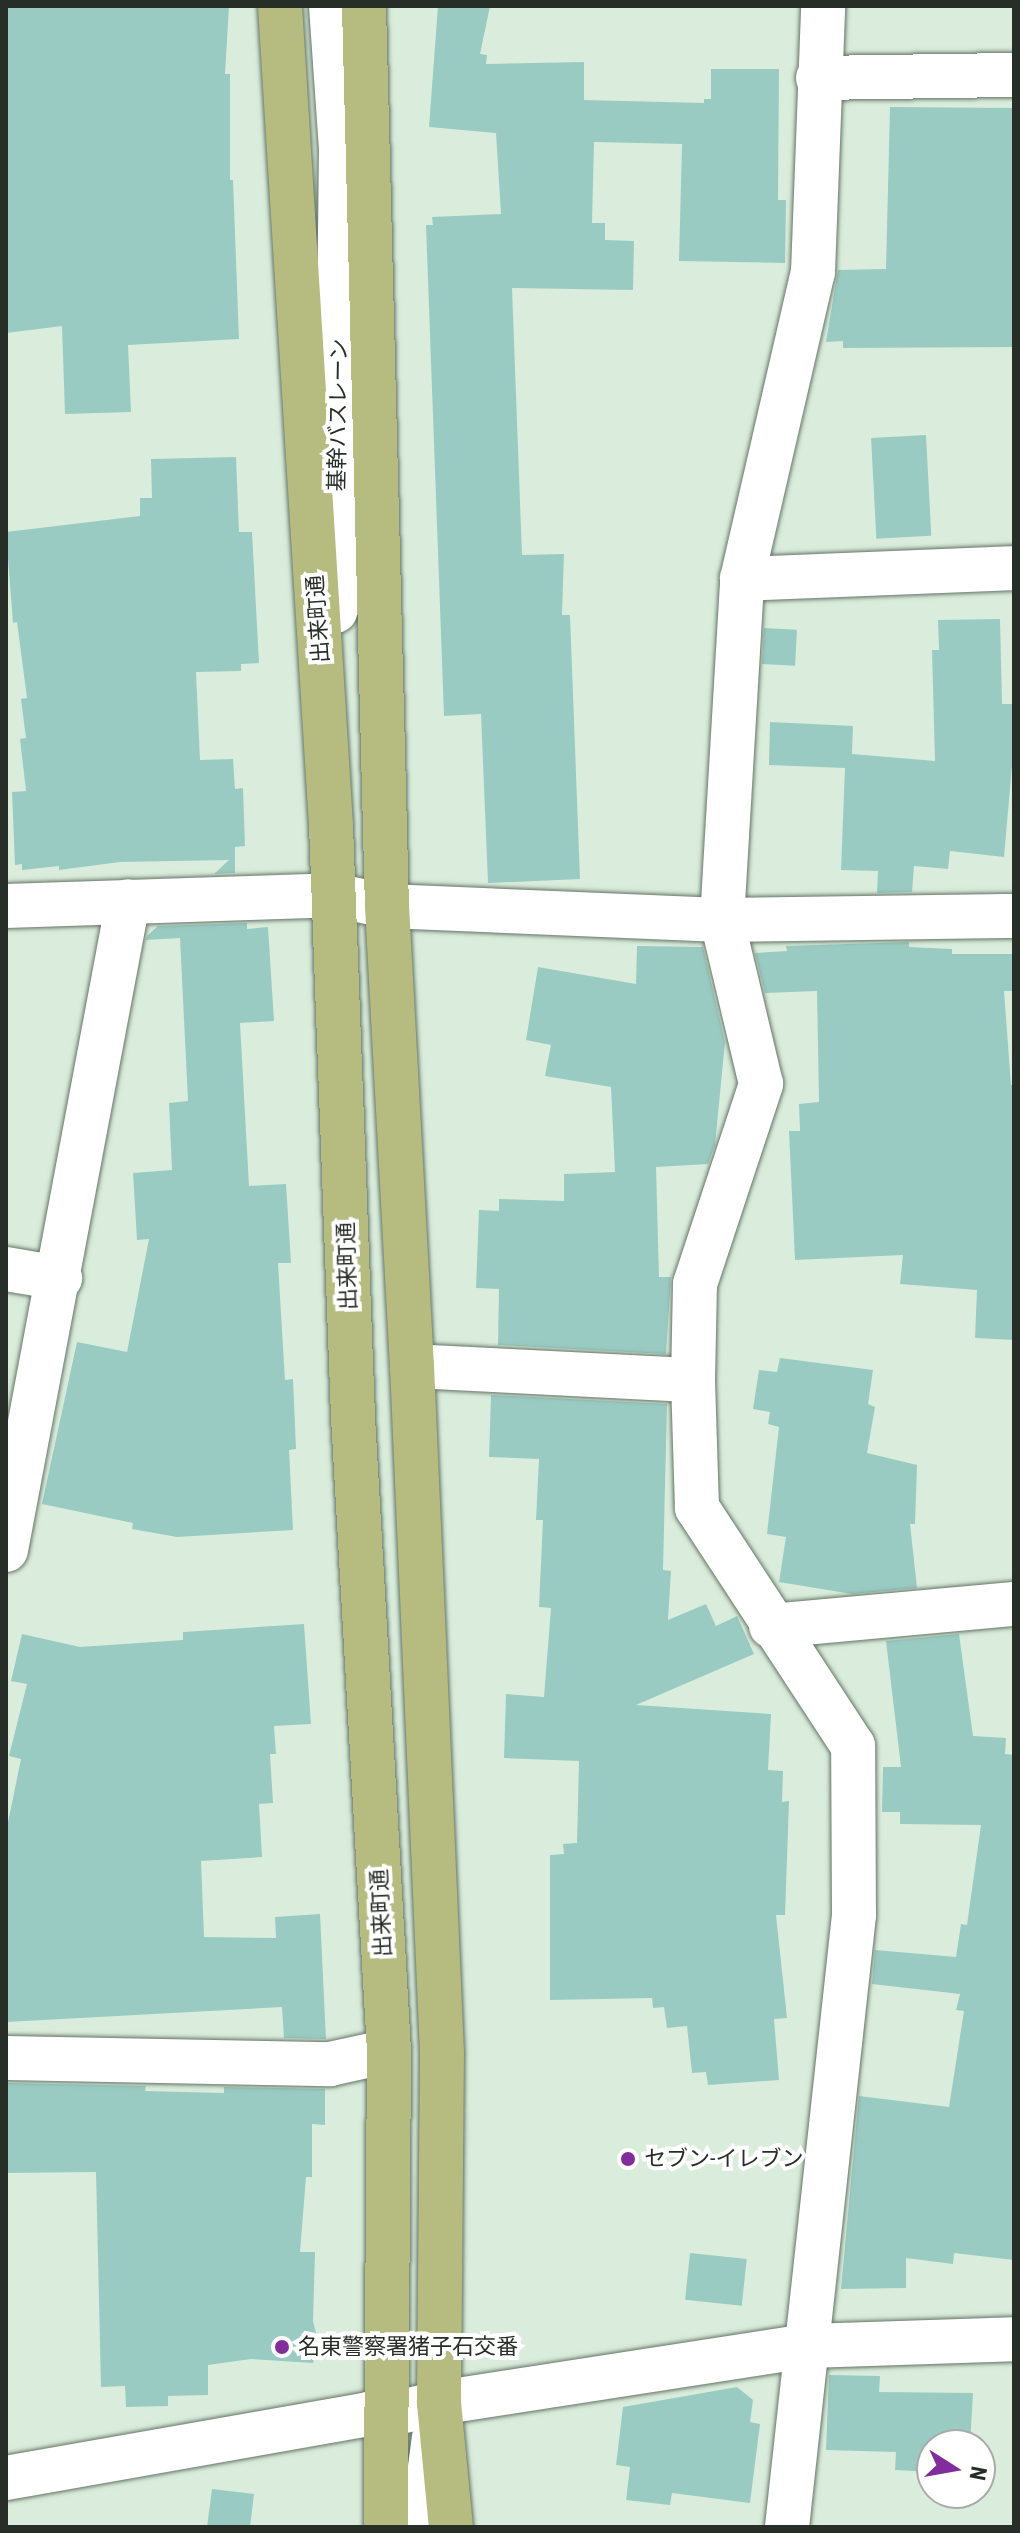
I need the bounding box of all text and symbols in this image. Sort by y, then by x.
street label: 基幹バスレーン [323,338,353,492]
street label: 出来町通 [302,574,334,664]
street label: 出来町通 [332,1222,362,1310]
street label: 出来町通 [366,1868,396,1958]
place label: セブン-イレブン [644,2146,803,2172]
marker: セブン-イレブン [619,2150,637,2168]
place label: 名東警察署猪子石交番 [298,2334,518,2360]
marker: 名東警察署猪子石交番 [273,2338,291,2356]
north arrow [916,2429,996,2509]
text: N [965,2464,992,2482]

